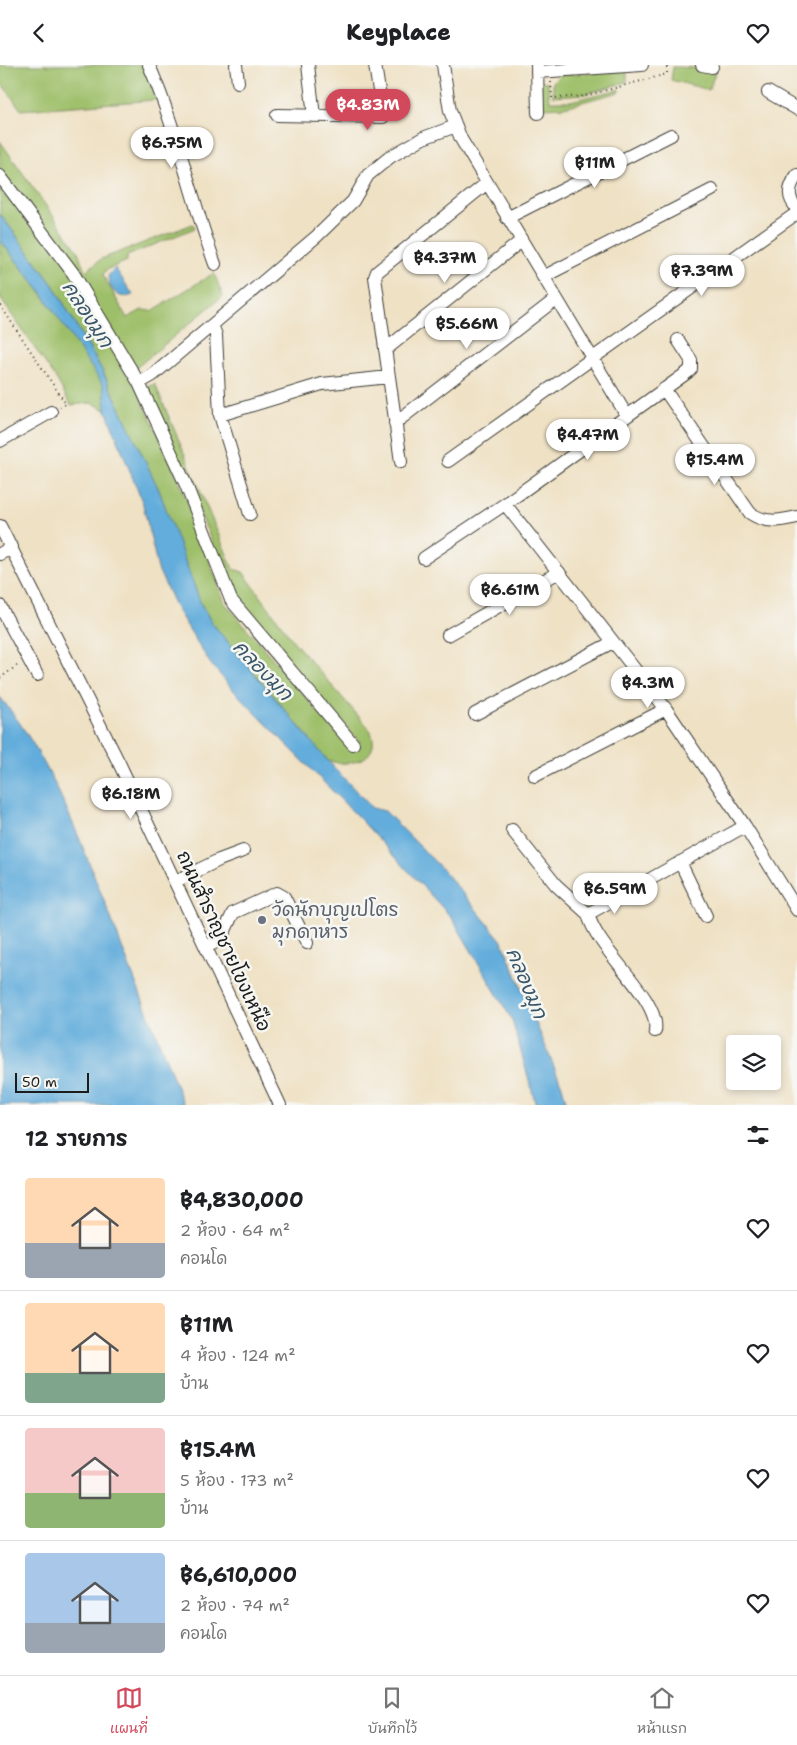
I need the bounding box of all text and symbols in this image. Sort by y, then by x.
text: Keyplace [346,18,451,47]
icon: back [25,19,53,47]
icon: heart [744,19,772,47]
pin: ฿4.83M [327,88,409,131]
text: ฿4.83M [336,94,400,115]
pin: ฿6.75M [131,127,213,169]
text: ฿6.75M [142,132,202,153]
pin: ฿11M [565,147,625,189]
text: ฿11M [575,152,615,173]
pin: ฿4.37M [404,241,486,284]
text: ฿4.37M [414,247,476,268]
pin: ฿7.39M [661,255,743,297]
text: ฿7.39M [671,260,733,281]
water label: คลองมุก [55,276,120,354]
pin: ฿5.66M [426,307,508,350]
text: ฿5.66M [436,313,498,334]
pin: ฿4.47M [547,419,629,461]
text: ฿4.47M [557,424,619,445]
pin: ฿15.4M [674,443,756,486]
text: ฿15.4M [686,449,744,470]
pin: ฿6.61M [469,573,551,616]
text: ฿6.61M [481,579,539,600]
water label: คลองมุก [226,634,299,708]
pin: ฿4.3M [613,667,683,709]
text: ฿4.3M [622,672,674,693]
pin: ฿6.18M [90,777,172,820]
text: ฿6.18M [102,783,160,804]
street label: ถนนสำราญชายโขงเหนือ [171,846,277,1036]
pin: ฿6.59M [574,873,656,915]
text: ฿6.59M [584,878,646,899]
place label: วัดนักบุญเปโตร มุกดาหาร [272,897,399,946]
marker: วัดนักบุญเปโตร มุกดาหาร [256,914,268,926]
water label: คลองมุก [499,944,554,1024]
map controls [726,1035,781,1090]
button: layers [726,1035,781,1090]
scale bar [15,1070,89,1093]
text: 50 m [22,1073,57,1091]
icon: filters [744,1121,772,1149]
text: 12 รายการ [25,1125,128,1153]
text: ฿4,830,000 [180,1186,304,1214]
icon: home [65,1198,125,1258]
icon: heart [744,1214,772,1242]
text: 2 ห้อง · 64 m² [180,1220,290,1241]
text: คอนโด [180,1248,227,1269]
text: ฿11M [180,1311,233,1339]
icon: home [65,1323,125,1383]
icon: heart [744,1339,772,1367]
text: 4 ห้อง · 124 m² [180,1345,296,1366]
text: บ้าน [180,1373,208,1394]
text: ฿15.4M [180,1436,256,1464]
icon: home [65,1448,125,1508]
icon: heart [744,1464,772,1492]
text: 5 ห้อง · 173 m² [180,1470,294,1491]
text: บ้าน [180,1498,208,1519]
text: ฿6,610,000 [180,1561,297,1589]
icon: home [65,1573,125,1633]
icon: heart [744,1589,772,1617]
text: 2 ห้อง · 74 m² [180,1595,290,1616]
text: คอนโด [180,1623,227,1644]
tab: แผนที่ [110,1684,148,1738]
tab: บันทึกไว้ [368,1684,417,1738]
tab: หน้าแรก [637,1684,687,1738]

